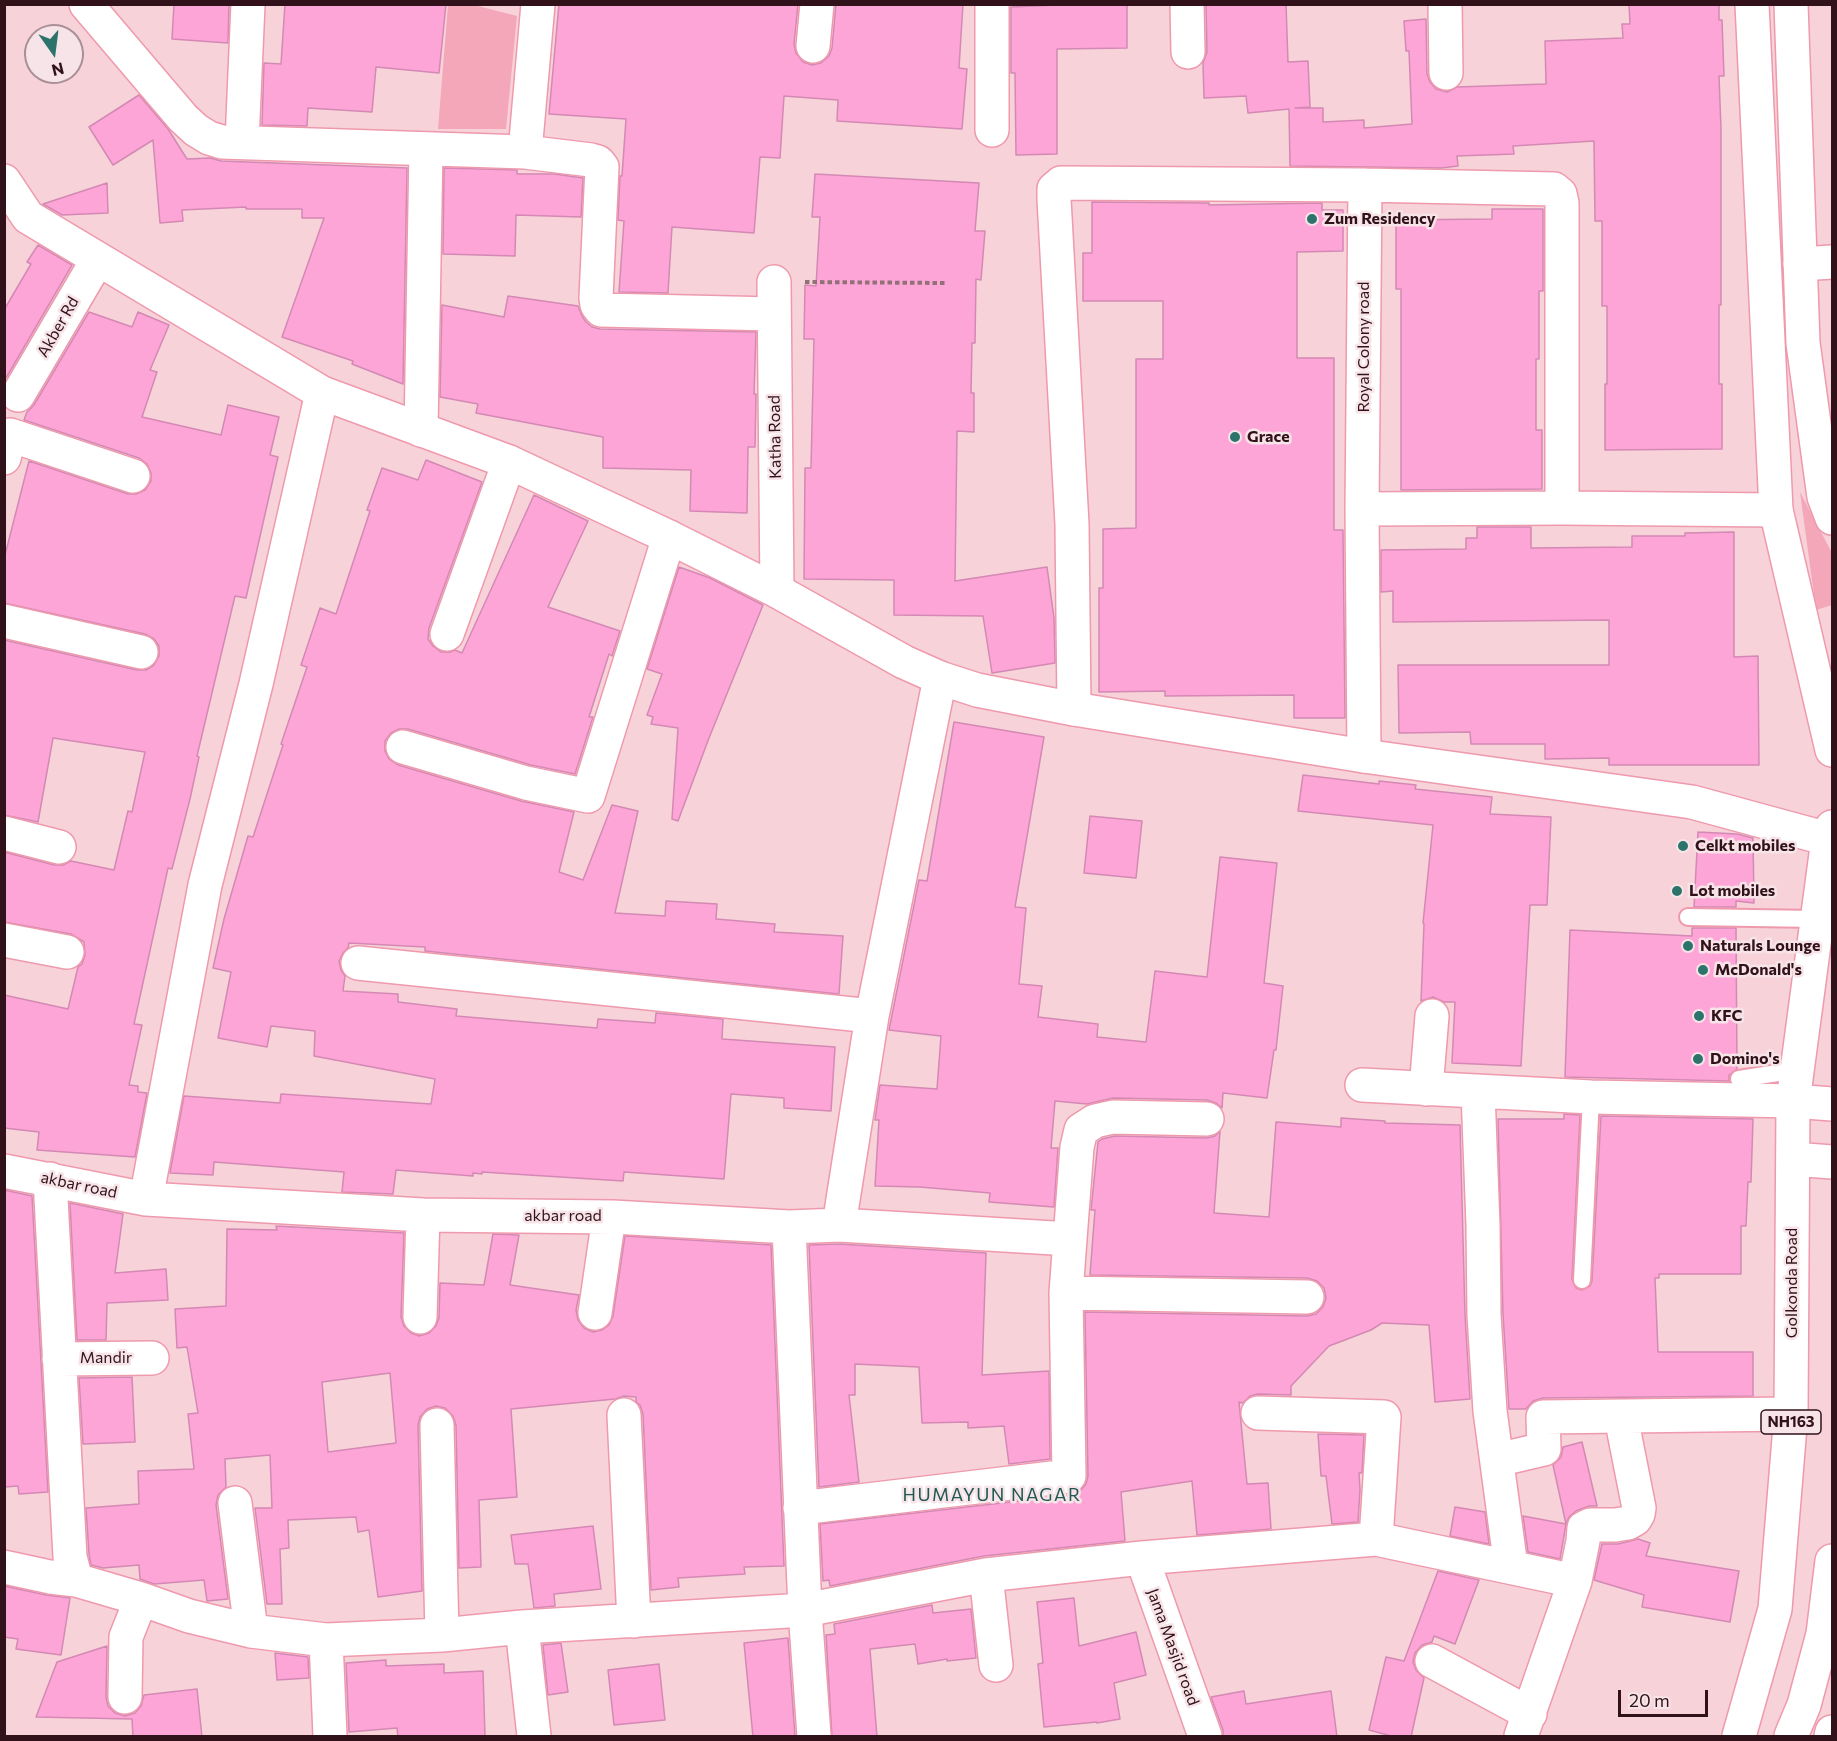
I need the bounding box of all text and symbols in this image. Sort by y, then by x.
north arrow [24,24,84,84]
text: N [50,59,66,81]
place label: Zum Residency [1324,209,1436,229]
marker: Zum Residency [1305,212,1319,226]
street label: Royal Colony road [1354,282,1374,412]
street label: Akber Rd [33,293,83,361]
street label: Katha Road [765,395,785,479]
place label: Grace [1247,427,1290,447]
marker: Grace [1228,430,1242,444]
place label: Celkt mobiles [1695,836,1795,856]
marker: Celkt mobiles [1676,839,1690,853]
place label: Lot mobiles [1689,881,1775,901]
marker: Lot mobiles [1670,884,1684,898]
place label: Naturals Lounge [1700,936,1820,956]
marker: Naturals Lounge [1681,939,1695,953]
place label: McDonald's [1715,960,1802,980]
marker: McDonald's [1696,963,1710,977]
place label: KFC [1711,1006,1742,1026]
marker: KFC [1692,1009,1706,1023]
place label: Domino's [1710,1049,1780,1069]
marker: Domino's [1691,1052,1705,1066]
street label: akbar road [39,1168,119,1202]
street label: akbar road [524,1206,602,1226]
street label: Golkonda Road [1782,1228,1802,1338]
street label: Mandir [80,1348,132,1368]
road number: NH163 [1761,1410,1821,1434]
district label: HUMAYUN NAGAR [902,1484,1082,1506]
street label: Jama Masjid road [1143,1586,1203,1708]
scale bar [1621,1678,1711,1716]
text: 20 m [1629,1689,1670,1711]

